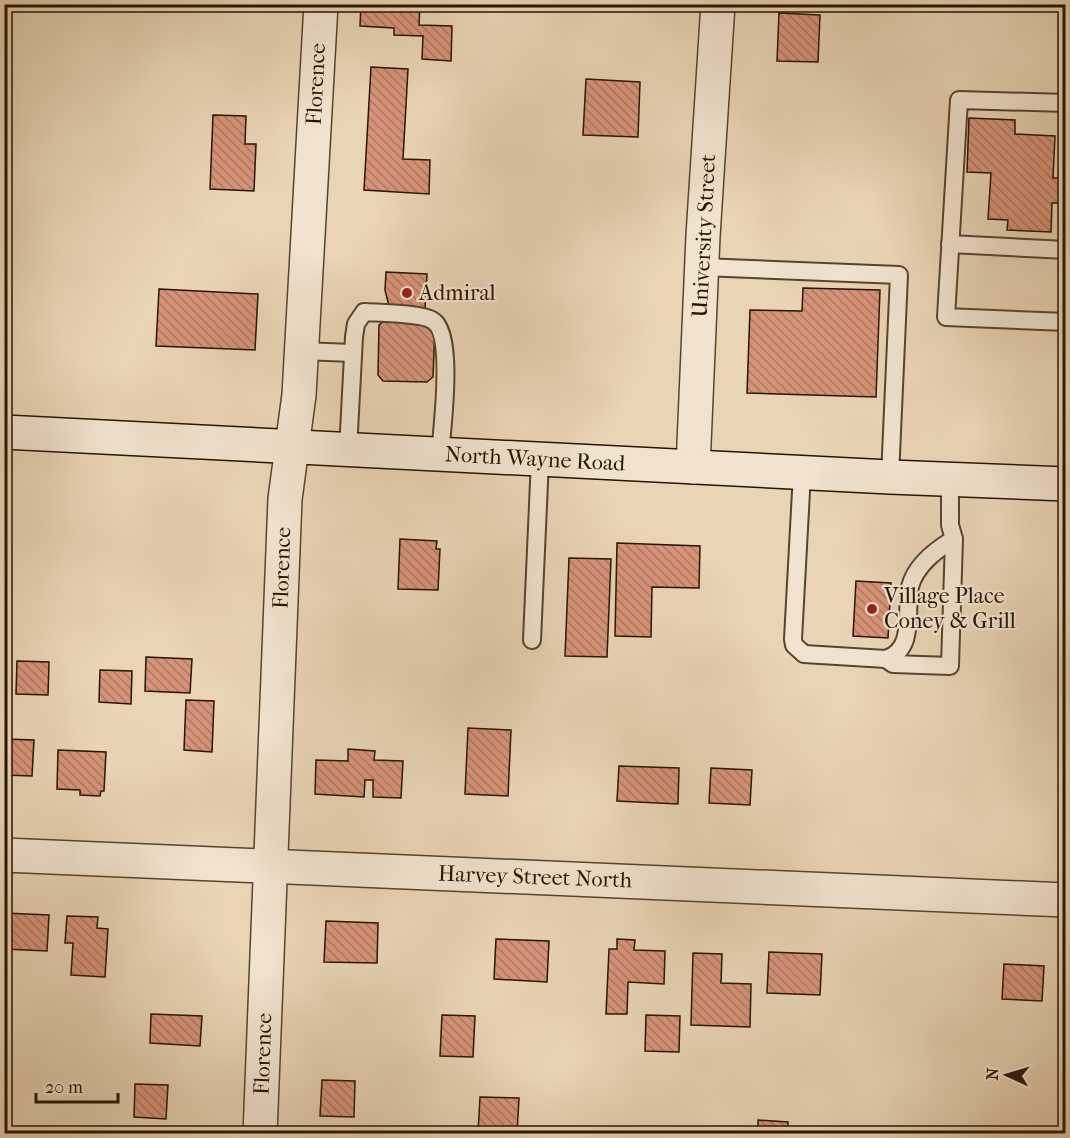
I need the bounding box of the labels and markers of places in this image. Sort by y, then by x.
place label: Admiral [418,280,496,306]
marker: Admiral [400,286,414,300]
place label: Village Place Coney & Grill [883,583,1016,634]
marker: Village Place Coney & Grill [865,602,879,616]

